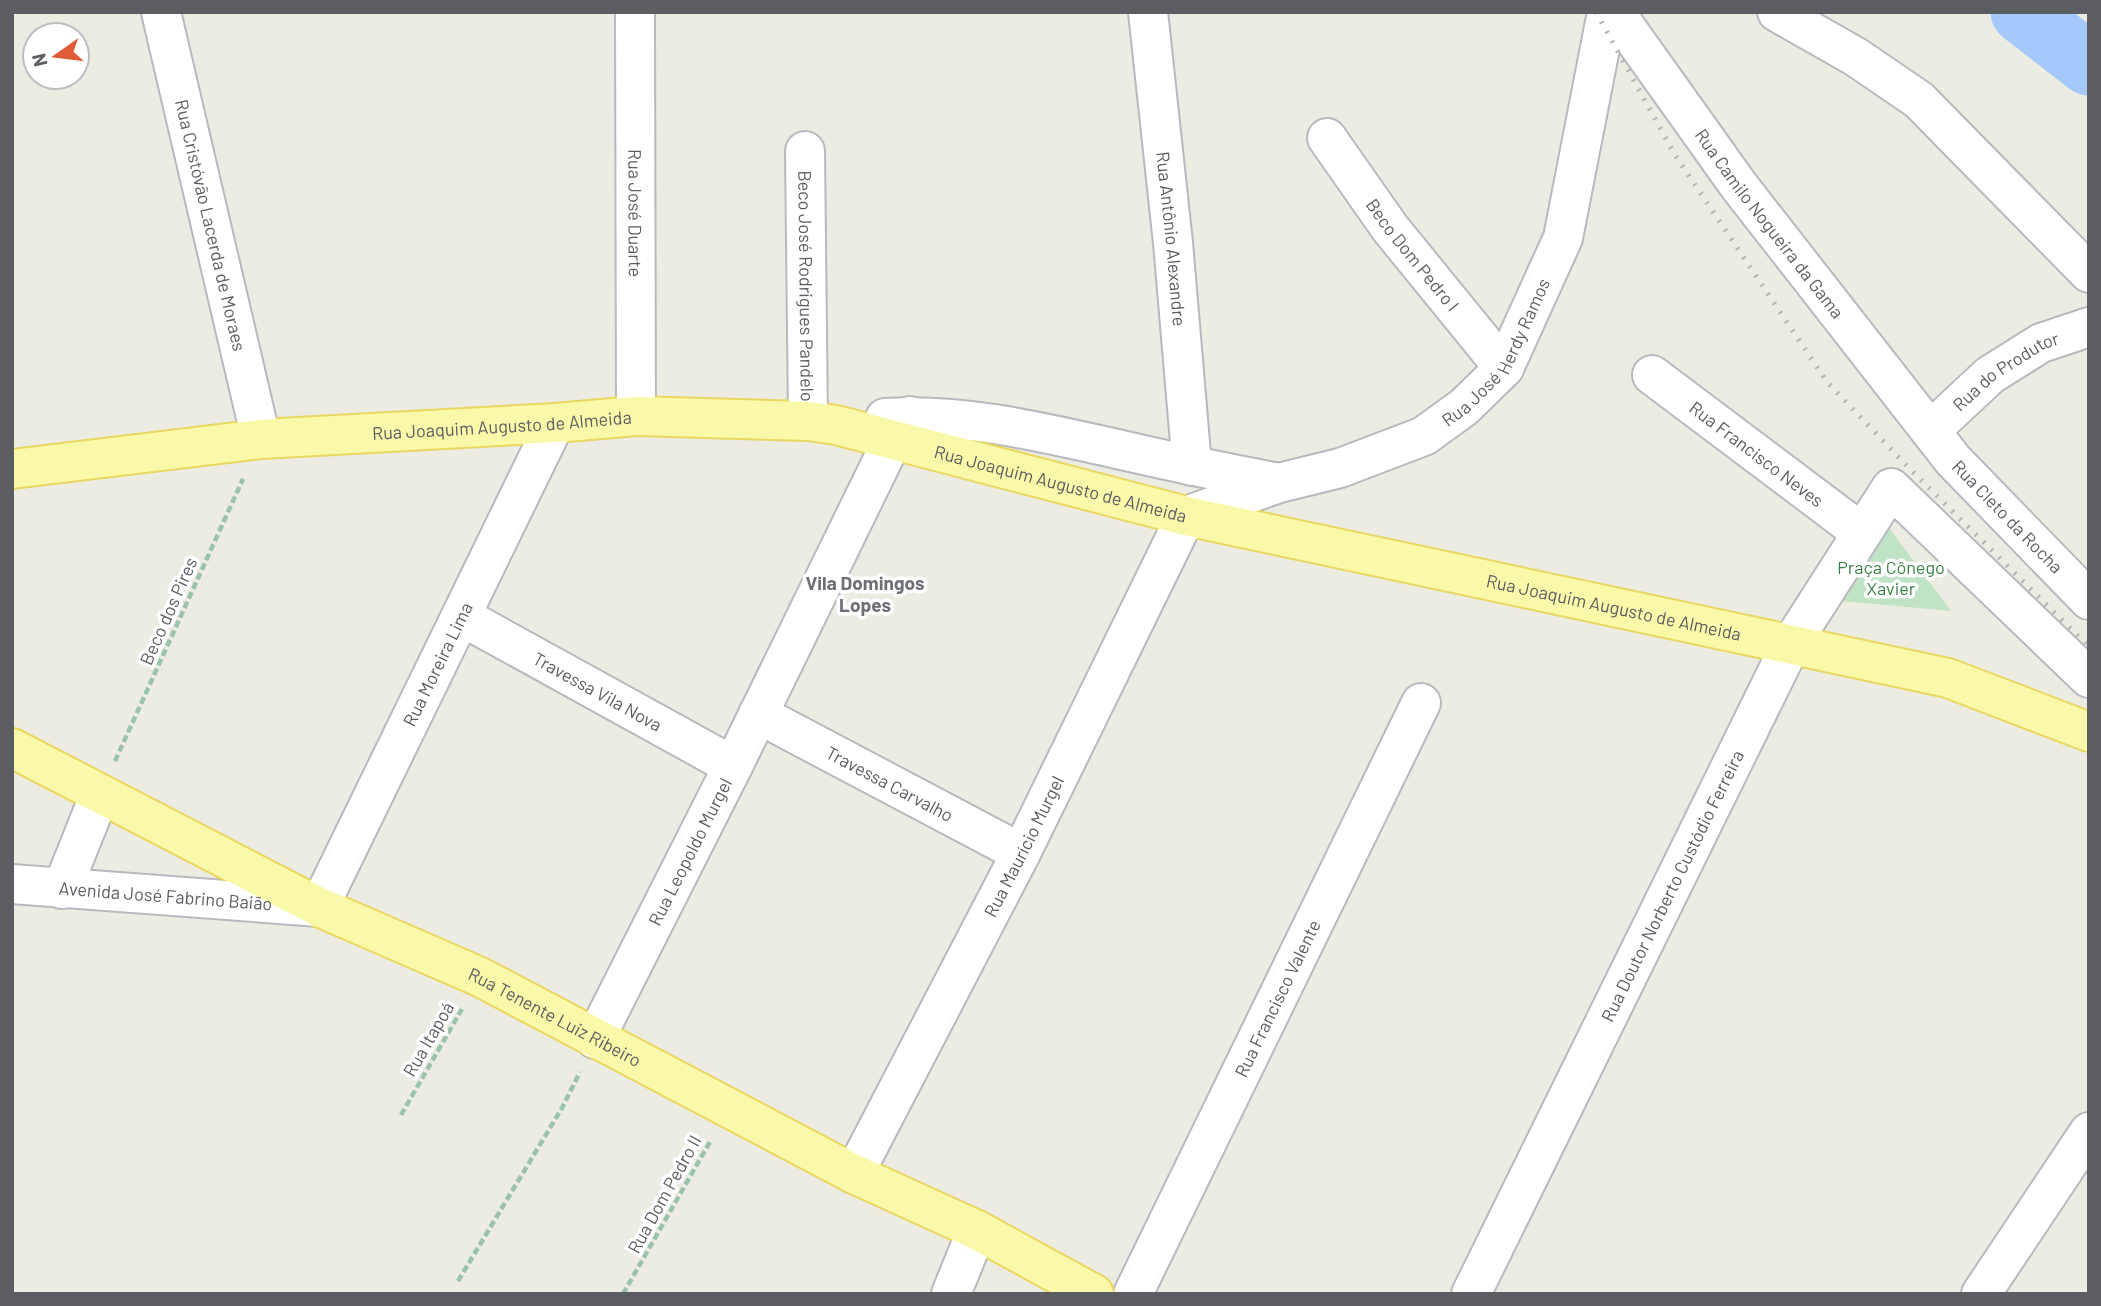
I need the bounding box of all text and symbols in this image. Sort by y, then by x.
north arrow [21,21,91,91]
text: N [26,51,52,69]
street label: Rua Cristóvão Lacerda de Moraes [171,97,251,353]
street label: Rua Camilo Nogueira da Gama [1691,124,1849,322]
street label: Rua José Duarte [624,149,647,277]
street label: Rua Antônio Alexandre [1152,150,1191,327]
street label: Beco José Rodrigues Pandelo [794,170,819,402]
street label: Beco Dom Pedro I [1362,194,1464,315]
street label: Rua José Herdy Ramos [1437,275,1554,431]
street label: Rua do Produtor [1948,327,2062,415]
street label: Rua Francisco Neves [1685,396,1828,511]
street label: Rua Joaquim Augusto de Almeida [371,405,632,444]
street label: Rua Joaquim Augusto de Almeida [932,440,1189,527]
street label: Rua Cleto da Rocha [1948,455,2068,578]
street label: Beco dos Pires [135,554,201,668]
park label: Praça Cônego Xavier [1837,556,1945,599]
street label: Rua Joaquim Augusto de Almeida [1484,569,1743,645]
district label: Vila Domingos Lopes [805,571,925,616]
street label: Rua Moreira Lima [398,599,477,730]
street label: Travessa Vila Nova [529,647,666,736]
street label: Travessa Carvalho [822,741,957,826]
street label: Rua Doutor Norberto Custódio Ferreira [1596,746,1748,1025]
street label: Rua Maurício Murgel [979,772,1068,921]
street label: Rua Leopoldo Murgel [643,774,736,929]
street label: Avenida José Fabrino Baião [58,877,273,914]
street label: Rua Francisco Valente [1229,916,1325,1081]
street label: Rua Tenente Luiz Ribeiro [465,962,645,1071]
street label: Rua Itapoá [398,998,458,1080]
street label: Rua Dom Pedro II [622,1131,706,1257]

